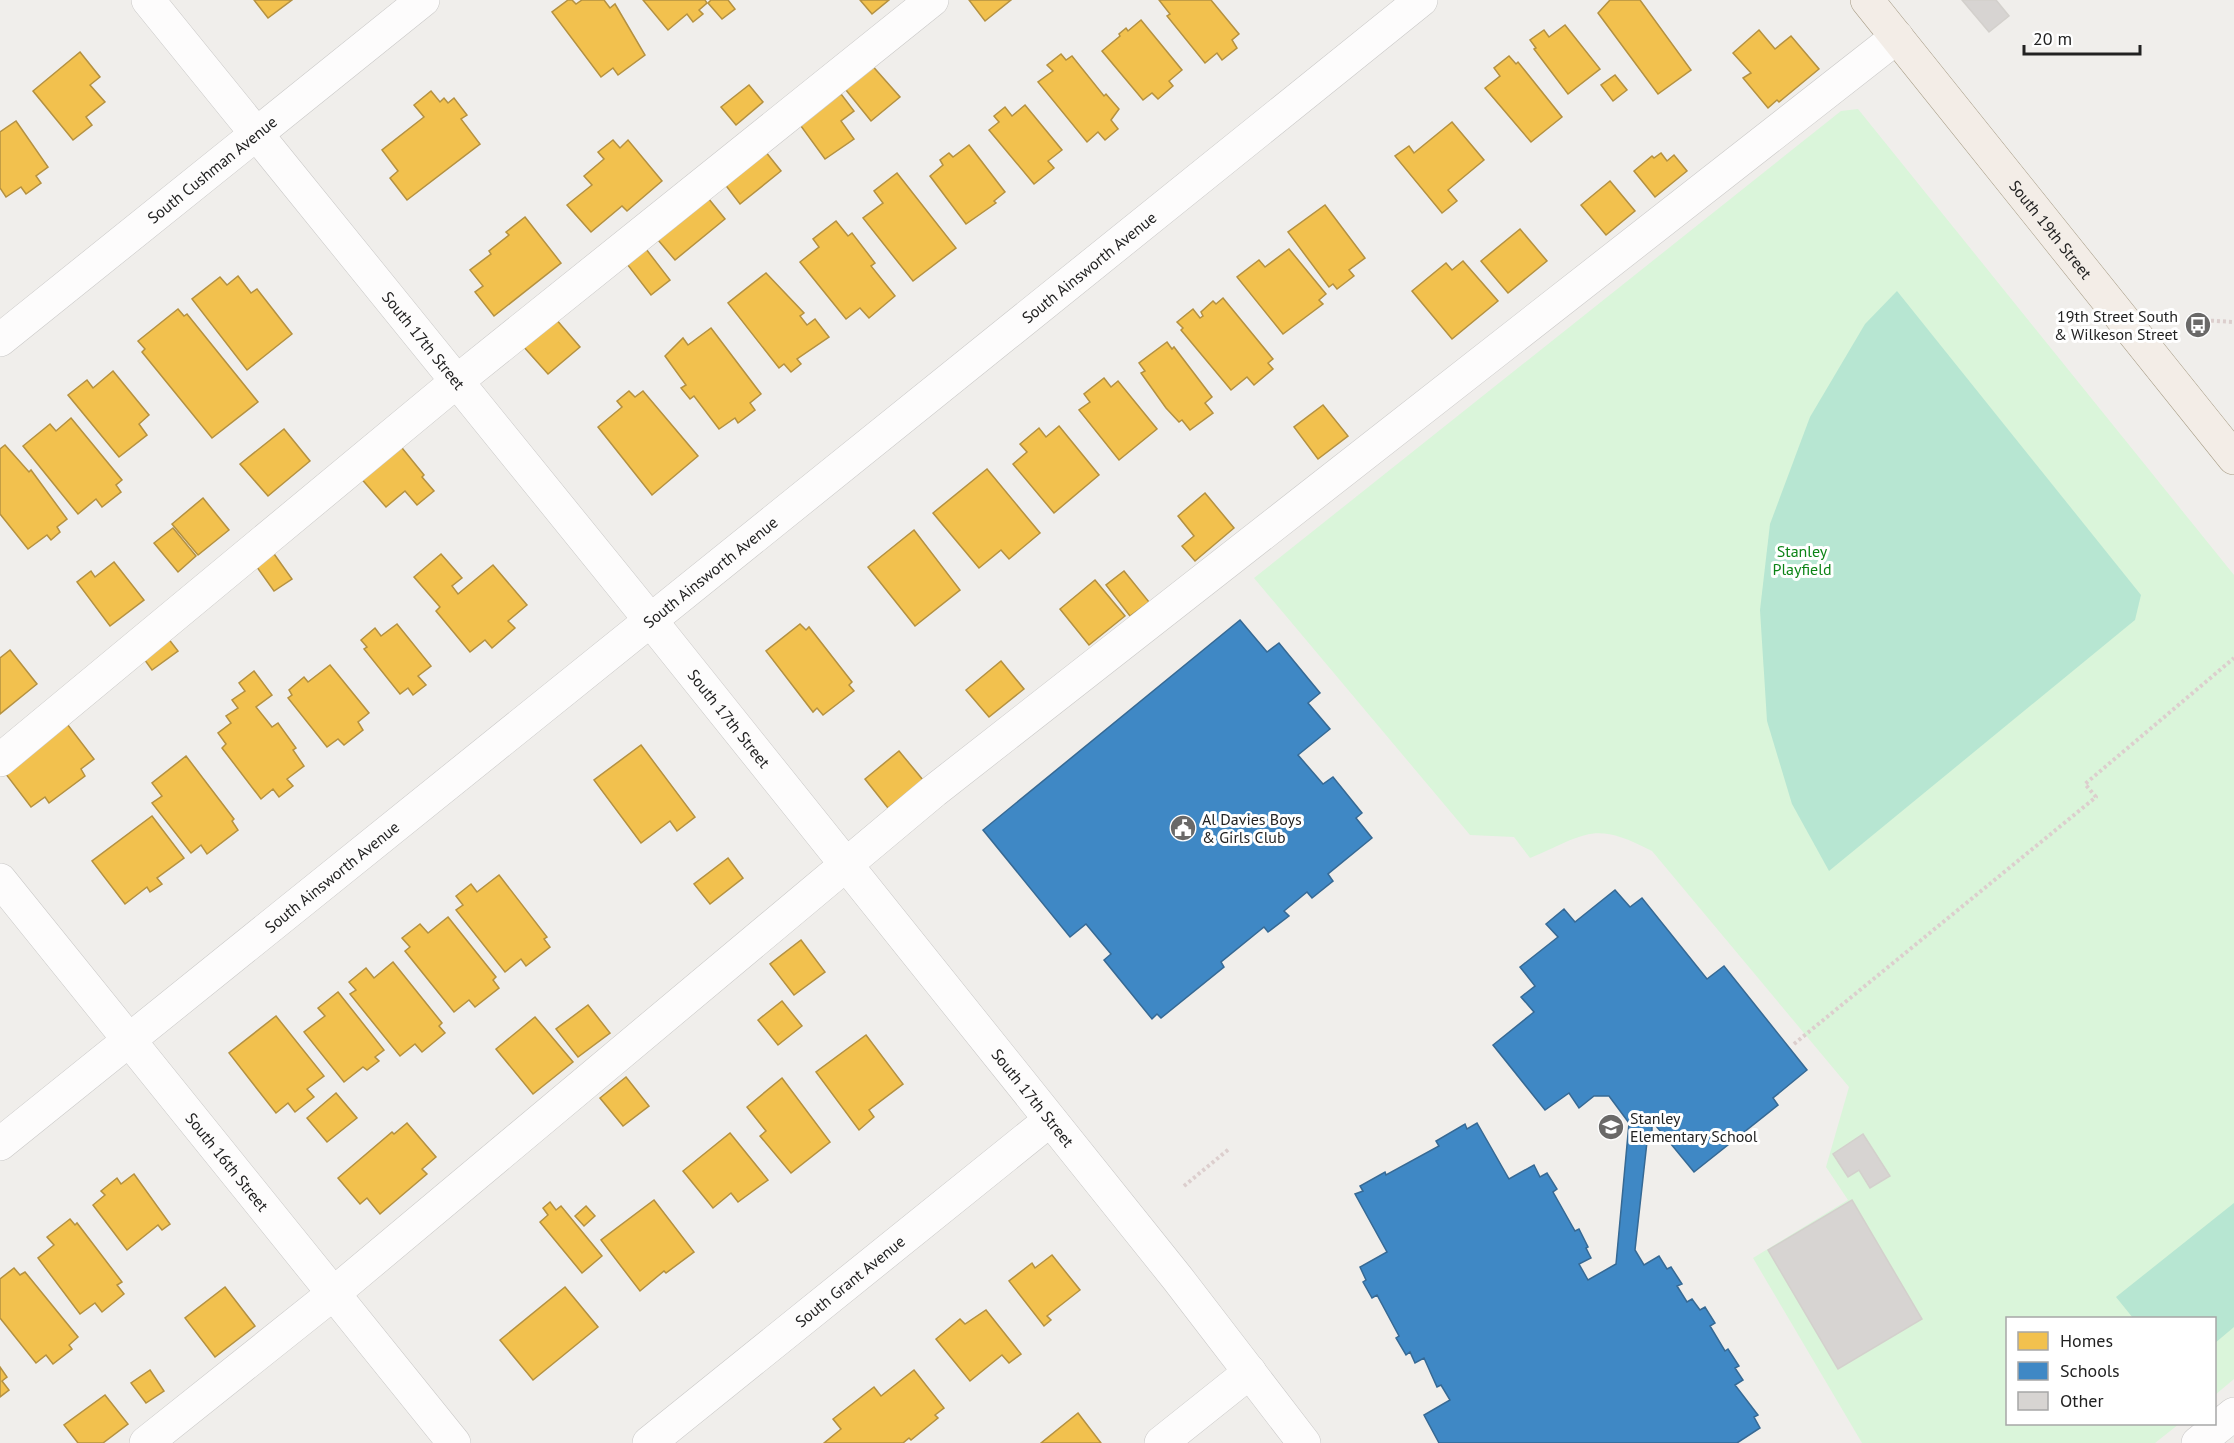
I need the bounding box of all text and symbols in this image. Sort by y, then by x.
scale bar [2024,18,2140,56]
text: 20 m [2033,27,2072,50]
street label: South Cushman Avenue [143,111,281,228]
street label: South 19th Street [2005,176,2097,283]
street label: South Ainsworth Avenue [1018,207,1160,327]
street label: South 17th Street [378,287,470,394]
place label: 19th Street South & Wilkeson Street [2054,306,2179,344]
bus stop icon: 19th Street South & Wilkeson Street [2183,310,2213,340]
street label: South Ainsworth Avenue [639,512,782,632]
park label: Stanley Playfield [1772,541,1832,579]
street label: South 17th Street [684,665,775,772]
place label: Al Davies Boys & Girls Club [1202,809,1302,847]
public building icon: Al Davies Boys & Girls Club [1168,813,1198,843]
street label: South Ainsworth Avenue [261,817,403,937]
street label: South 17th Street [987,1044,1079,1152]
street label: South 16th Street [181,1108,273,1216]
place label: Stanley Elementary School [1630,1108,1758,1146]
school or university icon: Stanley Elementary School [1596,1112,1626,1142]
street label: South Grant Avenue [791,1231,909,1331]
legend [2006,1317,2216,1425]
text: Homes [2060,1329,2113,1352]
text: Schools [2060,1359,2120,1382]
text: Other [2060,1389,2104,1412]

